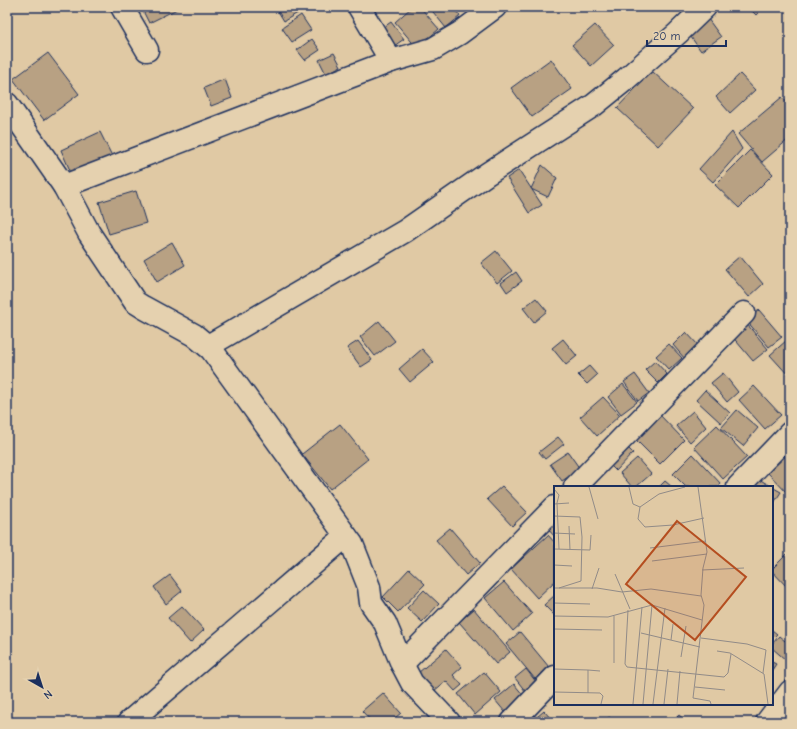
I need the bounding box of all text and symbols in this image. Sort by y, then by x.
scale bar [647,22,726,48]
text: 20 m [653,29,681,43]
inset map [554,486,773,705]
north arrow [22,667,62,707]
text: N [41,687,55,702]

